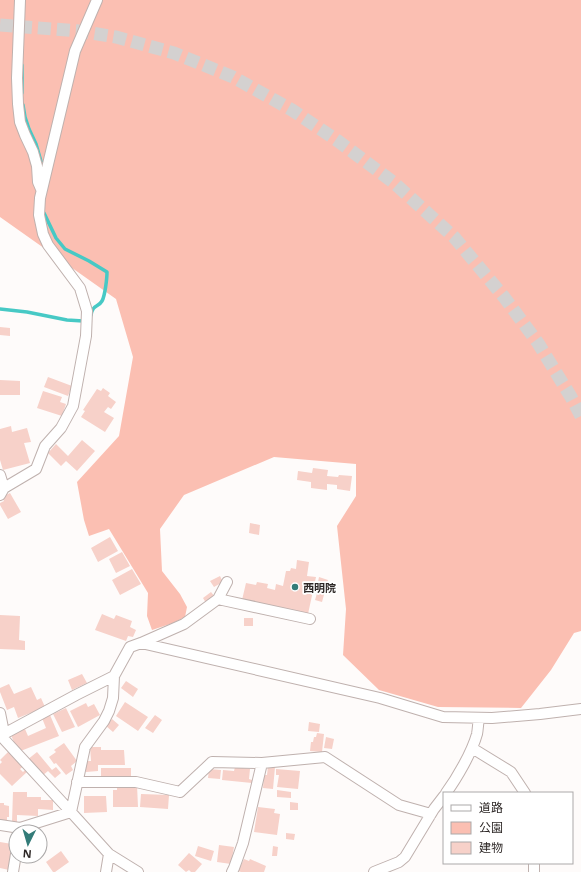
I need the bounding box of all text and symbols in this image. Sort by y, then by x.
place label: 西明院 [303,580,336,595]
marker: 西明院 [290,582,300,592]
legend [443,792,573,864]
text: 道路 [479,799,503,816]
text: 公園 [479,819,503,836]
north arrow [8,824,48,864]
text: 建物 [479,839,503,856]
text: N [22,847,32,862]

